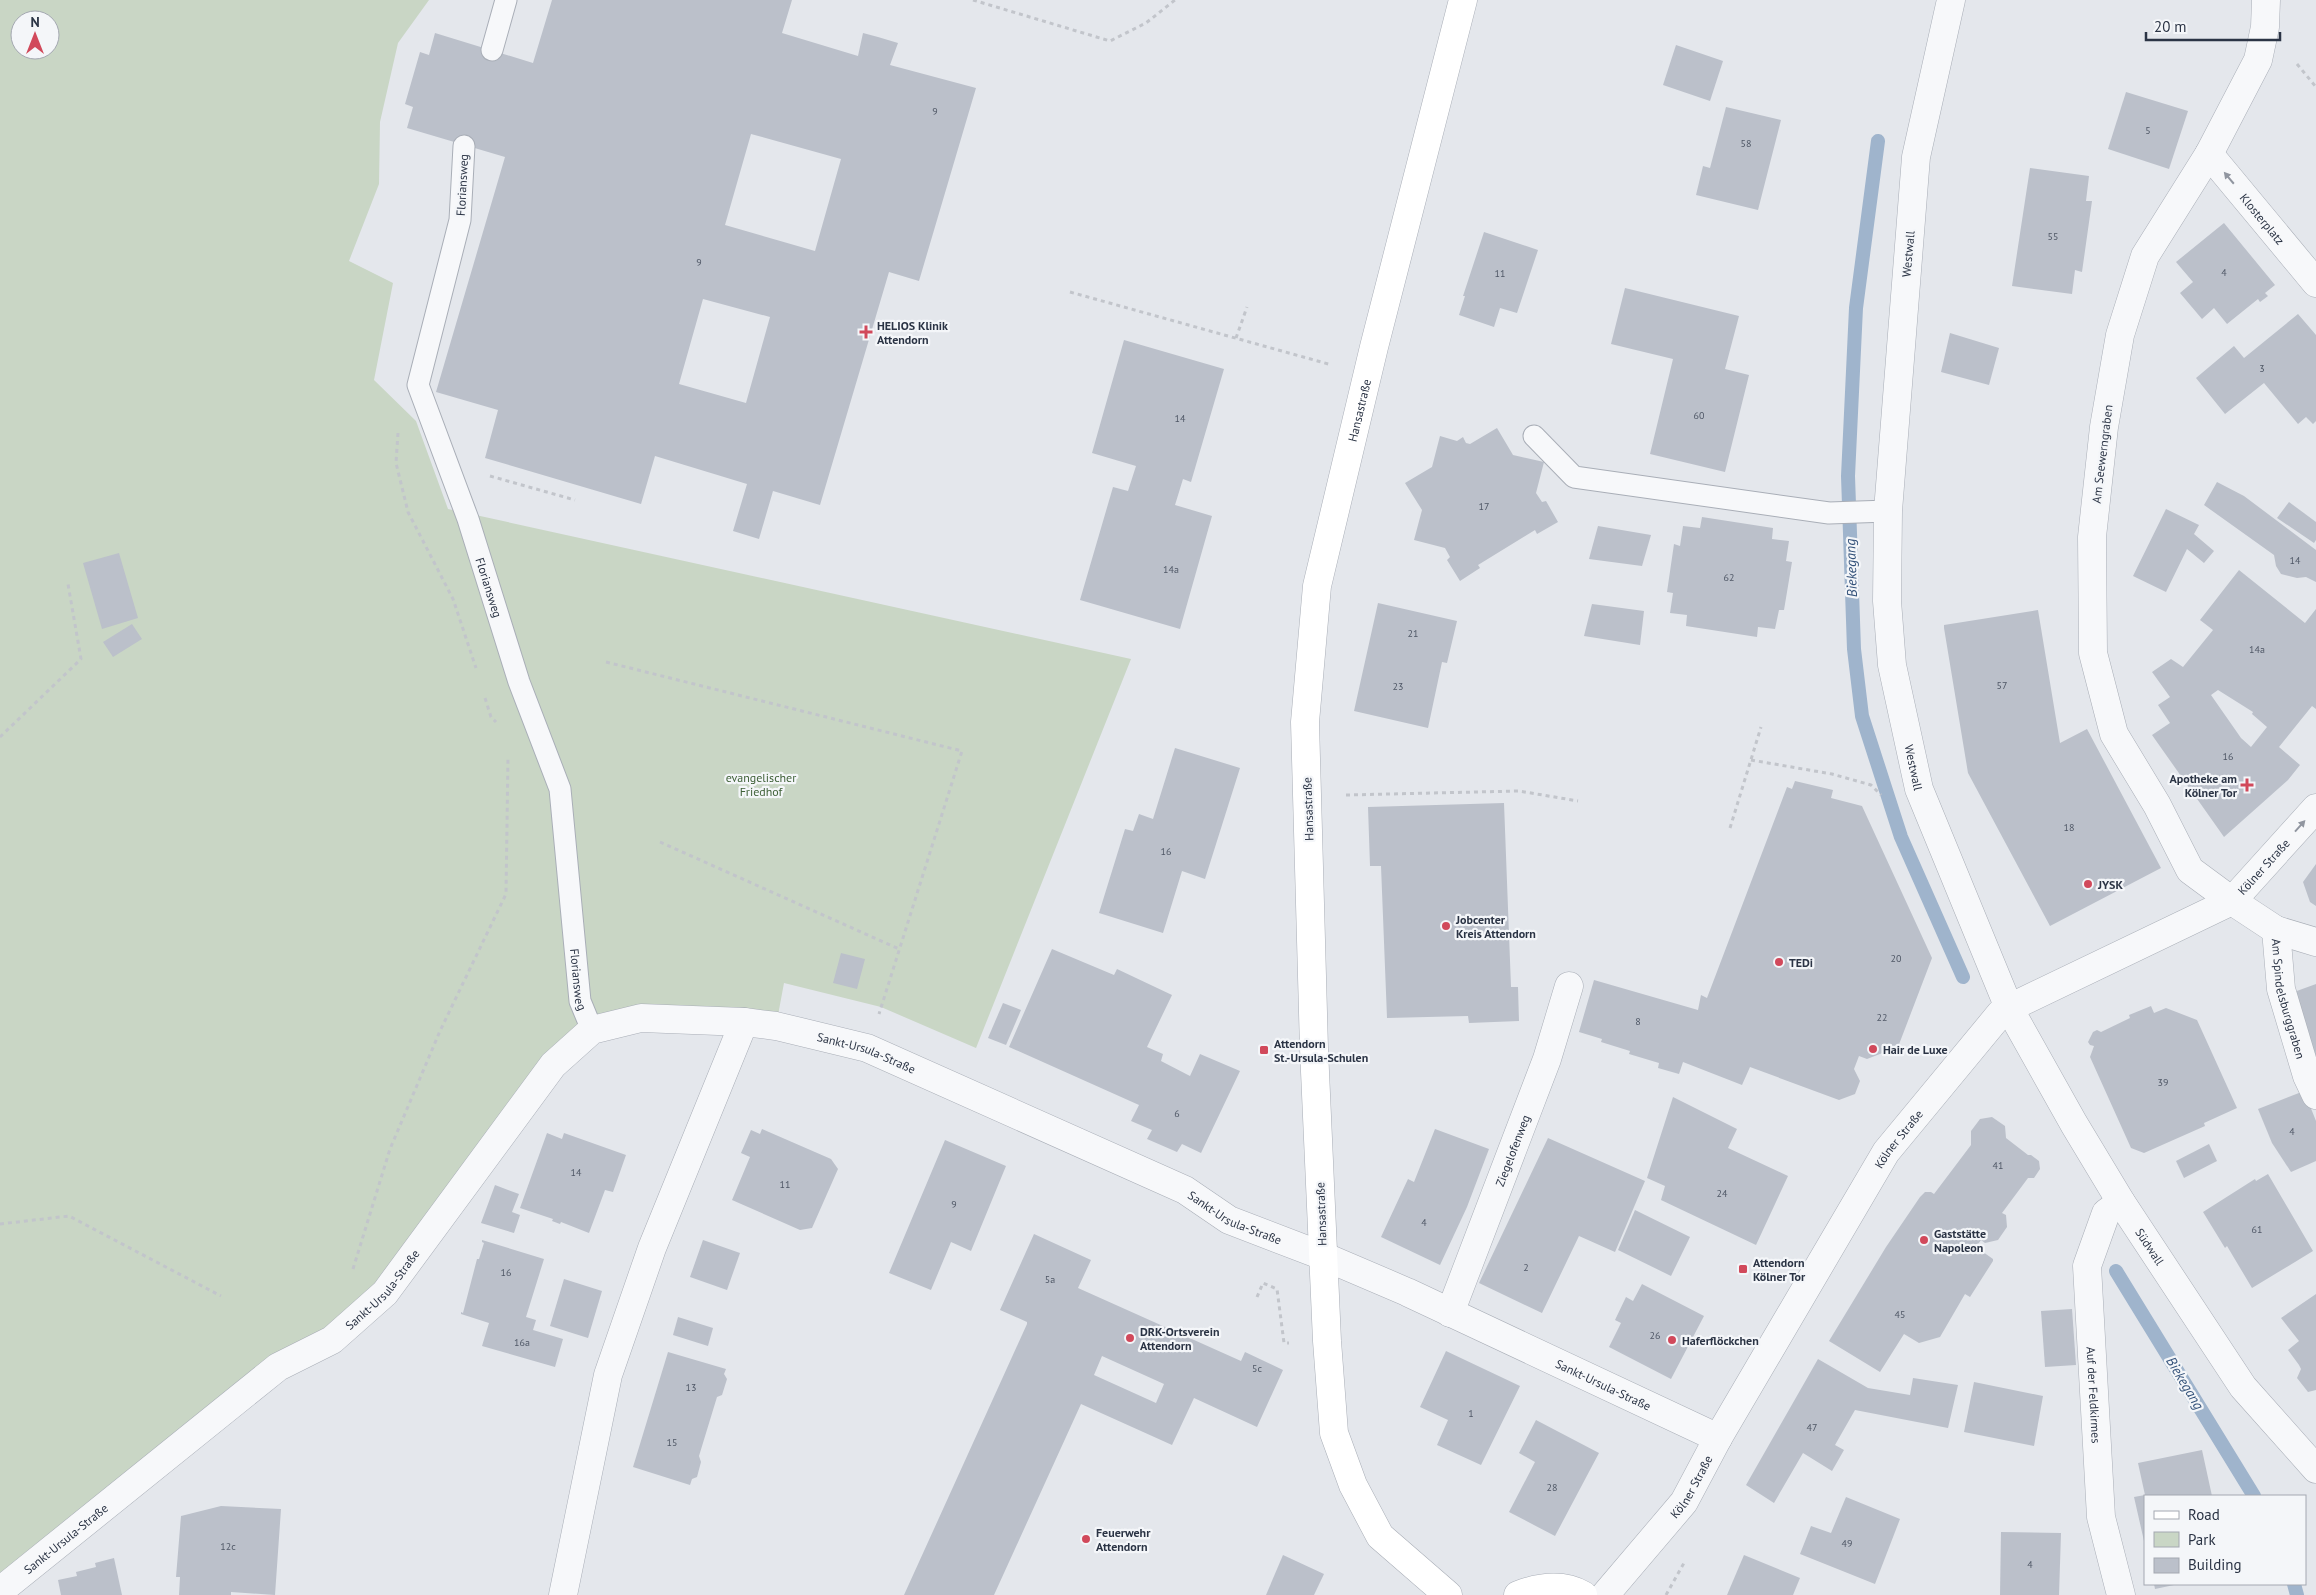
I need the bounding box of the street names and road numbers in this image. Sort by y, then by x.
street label: Floriansweg [453,154,471,216]
street label: Klosterplatz [2237,190,2288,247]
street label: Westwall [1899,230,1918,278]
street label: Hansastraße [1344,377,1374,443]
street label: Am Seewerngraben [2089,404,2115,504]
street label: Floriansweg [473,555,506,619]
street label: Westwall [1902,743,1927,792]
street label: Hansastraße [1299,777,1317,841]
street label: Kölner Straße [2234,835,2292,898]
street label: Am Spindelsburggraben [2269,938,2309,1060]
street label: Floriansweg [568,948,591,1013]
street label: Sankt-Ursula-Straße [816,1029,918,1076]
street label: Kölner Straße [1871,1106,1926,1171]
street label: Ziegelofenweg [1492,1112,1533,1188]
street label: Hansastraße [1312,1182,1330,1246]
street label: Sankt-Ursula-Straße [1185,1187,1284,1247]
street label: Südwall [2133,1225,2168,1268]
street label: Sankt-Ursula-Straße [342,1246,422,1332]
street label: Auf der Feldkirmes [2084,1346,2104,1444]
street label: Sankt-Ursula-Straße [1554,1355,1654,1413]
street label: Kölner Straße [1666,1452,1715,1521]
street label: Sankt-Ursula-Straße [20,1500,110,1577]

